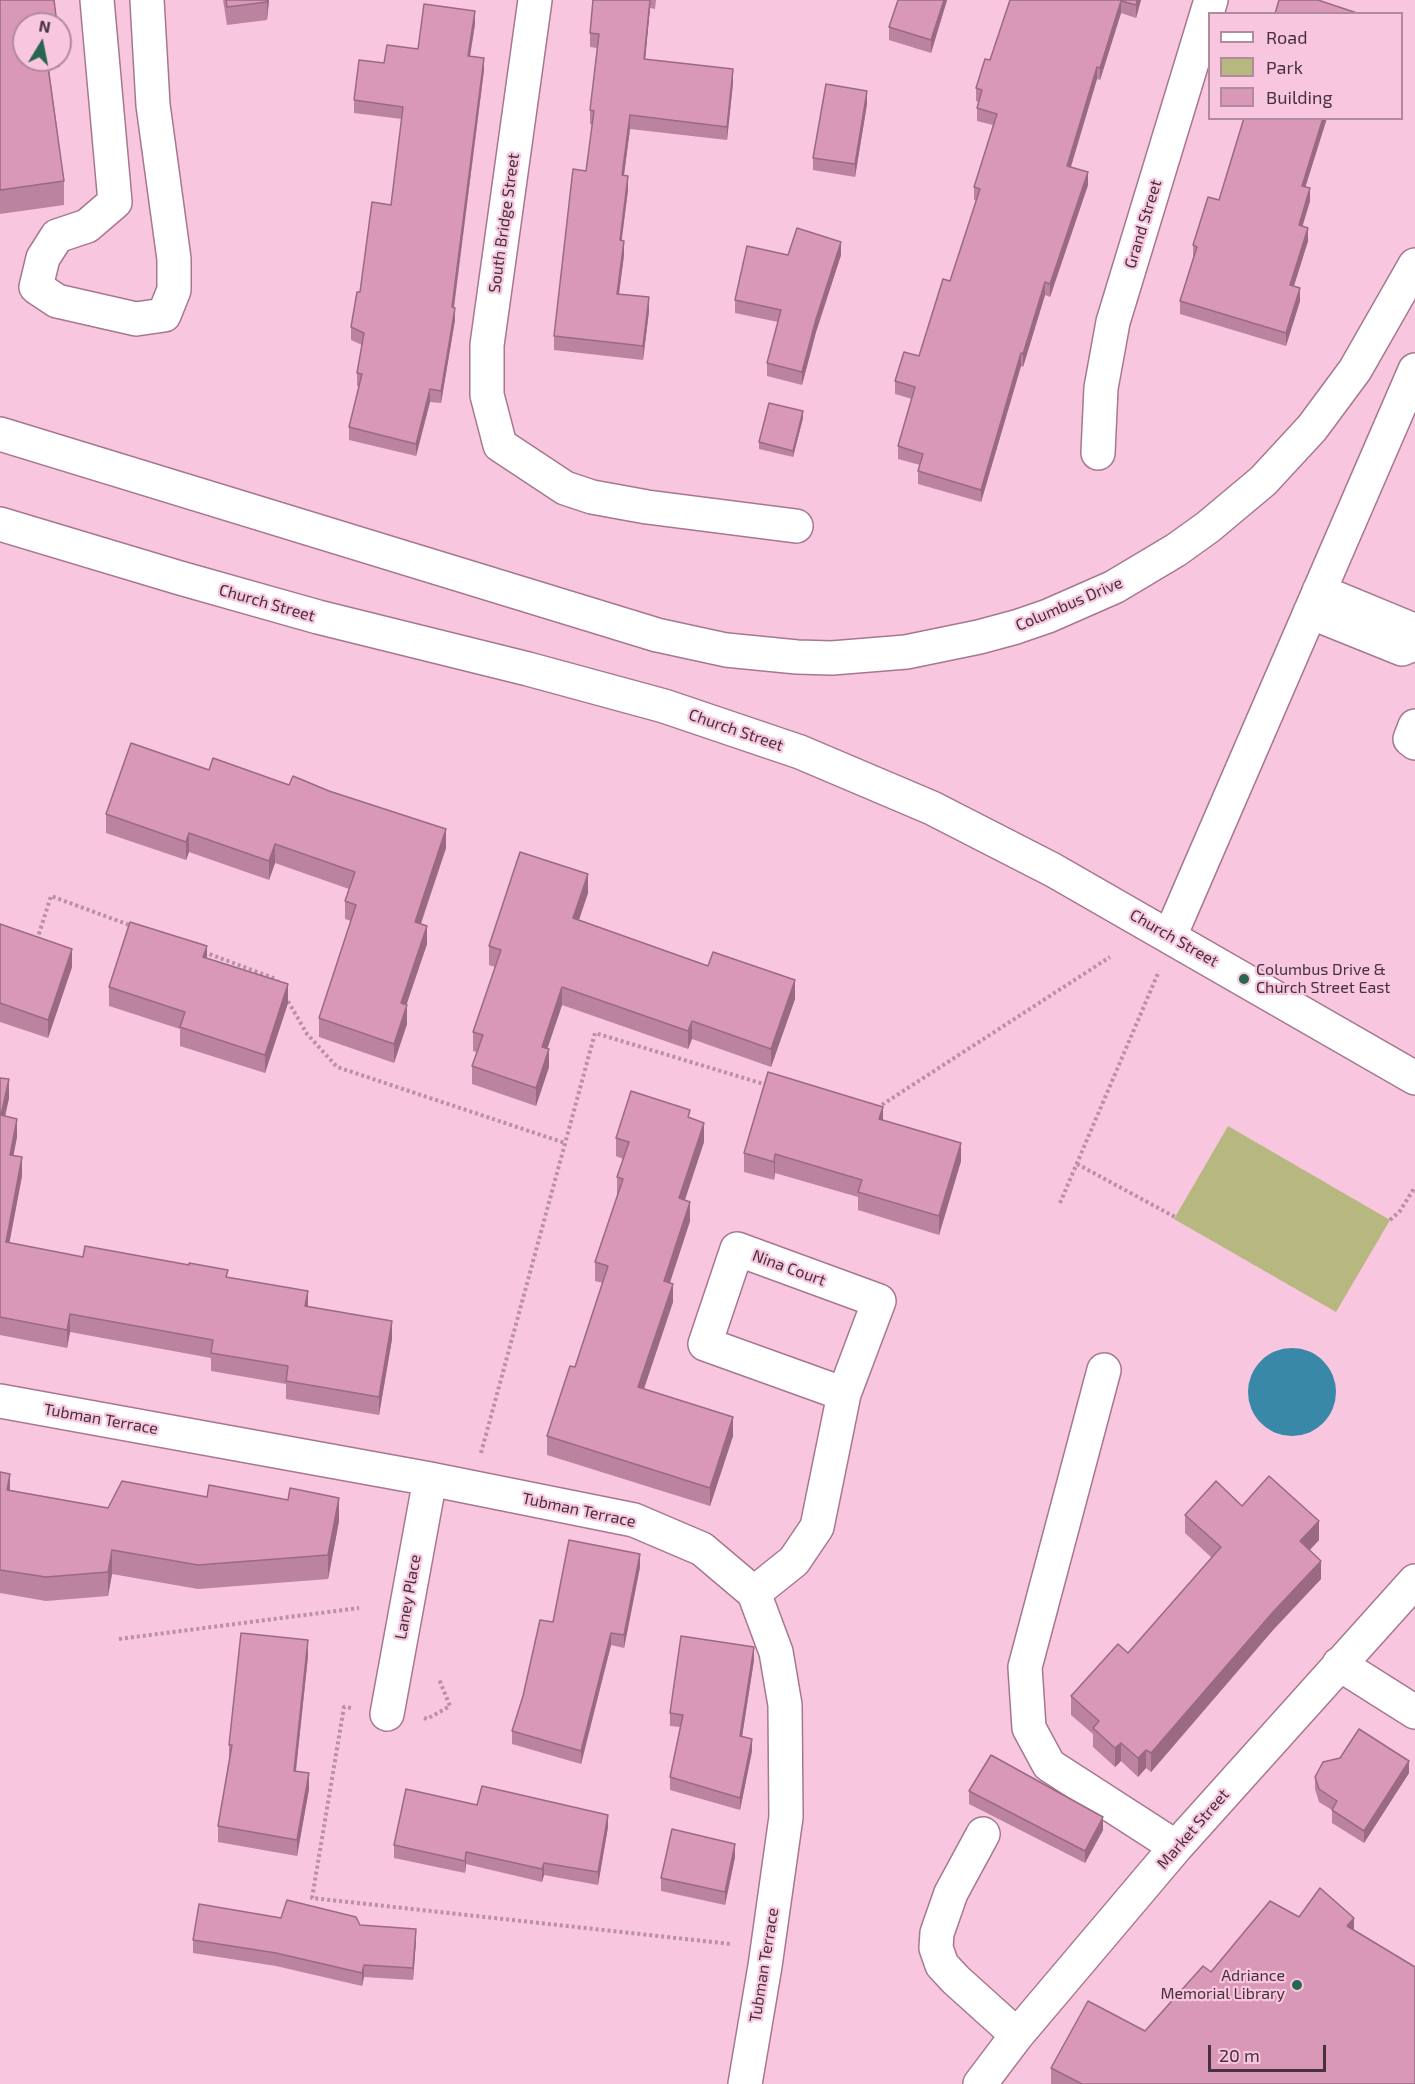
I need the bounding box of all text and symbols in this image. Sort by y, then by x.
north arrow [12,12,72,72]
legend [1208,12,1403,120]
text: N [38,15,52,36]
text: Road [1266,26,1307,48]
text: Park [1266,56,1303,78]
text: Building [1266,86,1333,108]
street label: South Bridge Street [485,152,523,294]
street label: Grand Street [1120,177,1166,271]
street label: Columbus Drive [1013,573,1125,635]
street label: Church Street [217,580,317,626]
street label: Church Street [686,705,786,755]
street label: Church Street [1126,905,1222,971]
place label: Columbus Drive & Church Street East [1256,960,1390,998]
marker: Columbus Drive & Church Street East [1237,972,1251,986]
street label: Nina Court [750,1246,828,1290]
street label: Tubman Terrace [42,1399,160,1439]
street label: Tubman Terrace [520,1489,638,1531]
street label: Laney Place [391,1553,425,1641]
street label: Market Street [1153,1785,1233,1873]
street label: Tubman Terrace [745,1906,783,2024]
place label: Adriance Memorial Library [1160,1966,1285,2004]
marker: Adriance Memorial Library [1290,1978,1304,1992]
scale bar [1211,2033,1330,2071]
text: 20 m [1219,2044,1260,2066]

